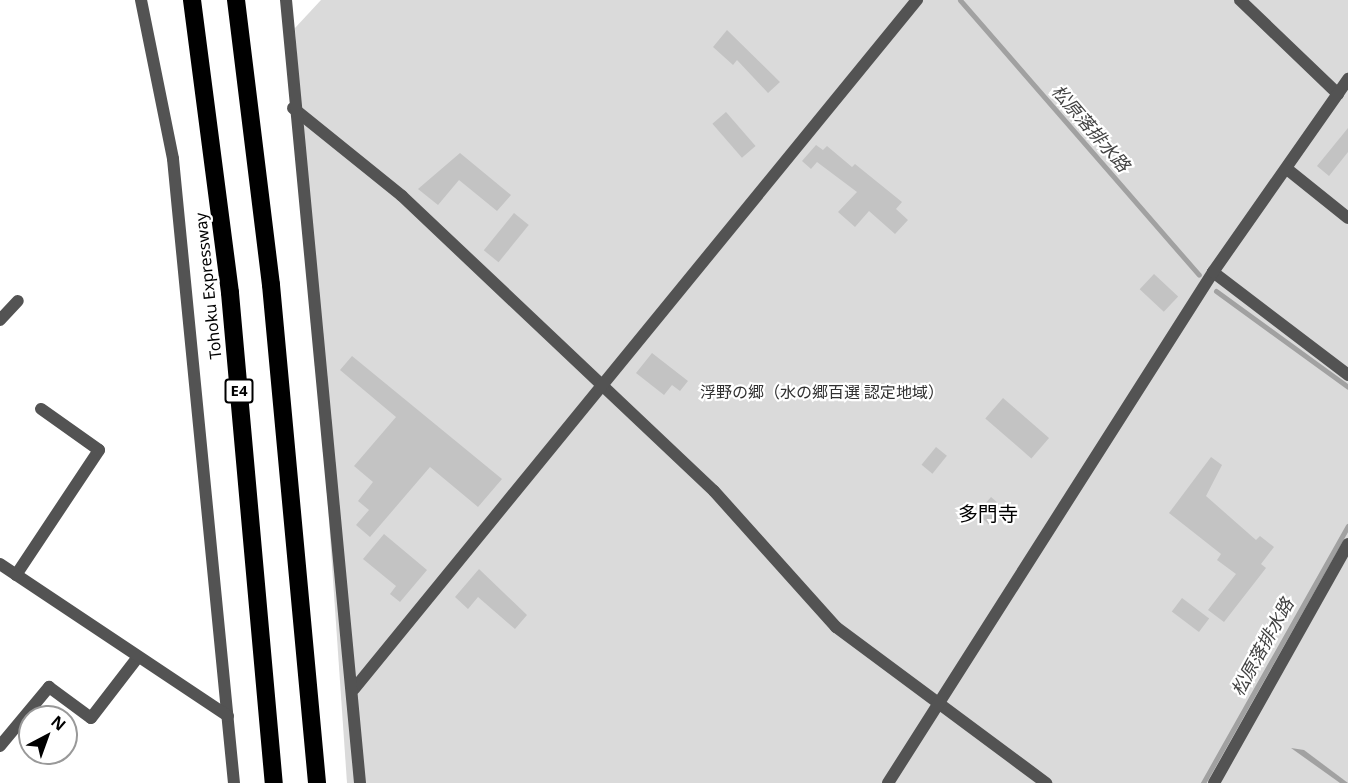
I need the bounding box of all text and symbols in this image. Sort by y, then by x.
water label: 松原落排水路 [1047,80,1135,176]
street label: Tohoku Expressway [191,212,225,360]
road number: E4 [224,379,254,403]
park label: 浮野の郷（水の郷百選 認定地域） [700,382,944,402]
district label: 多門寺 [958,501,1018,525]
water label: 松原落排水路 [1226,595,1298,699]
north arrow [18,705,78,765]
text: N [46,710,71,735]

